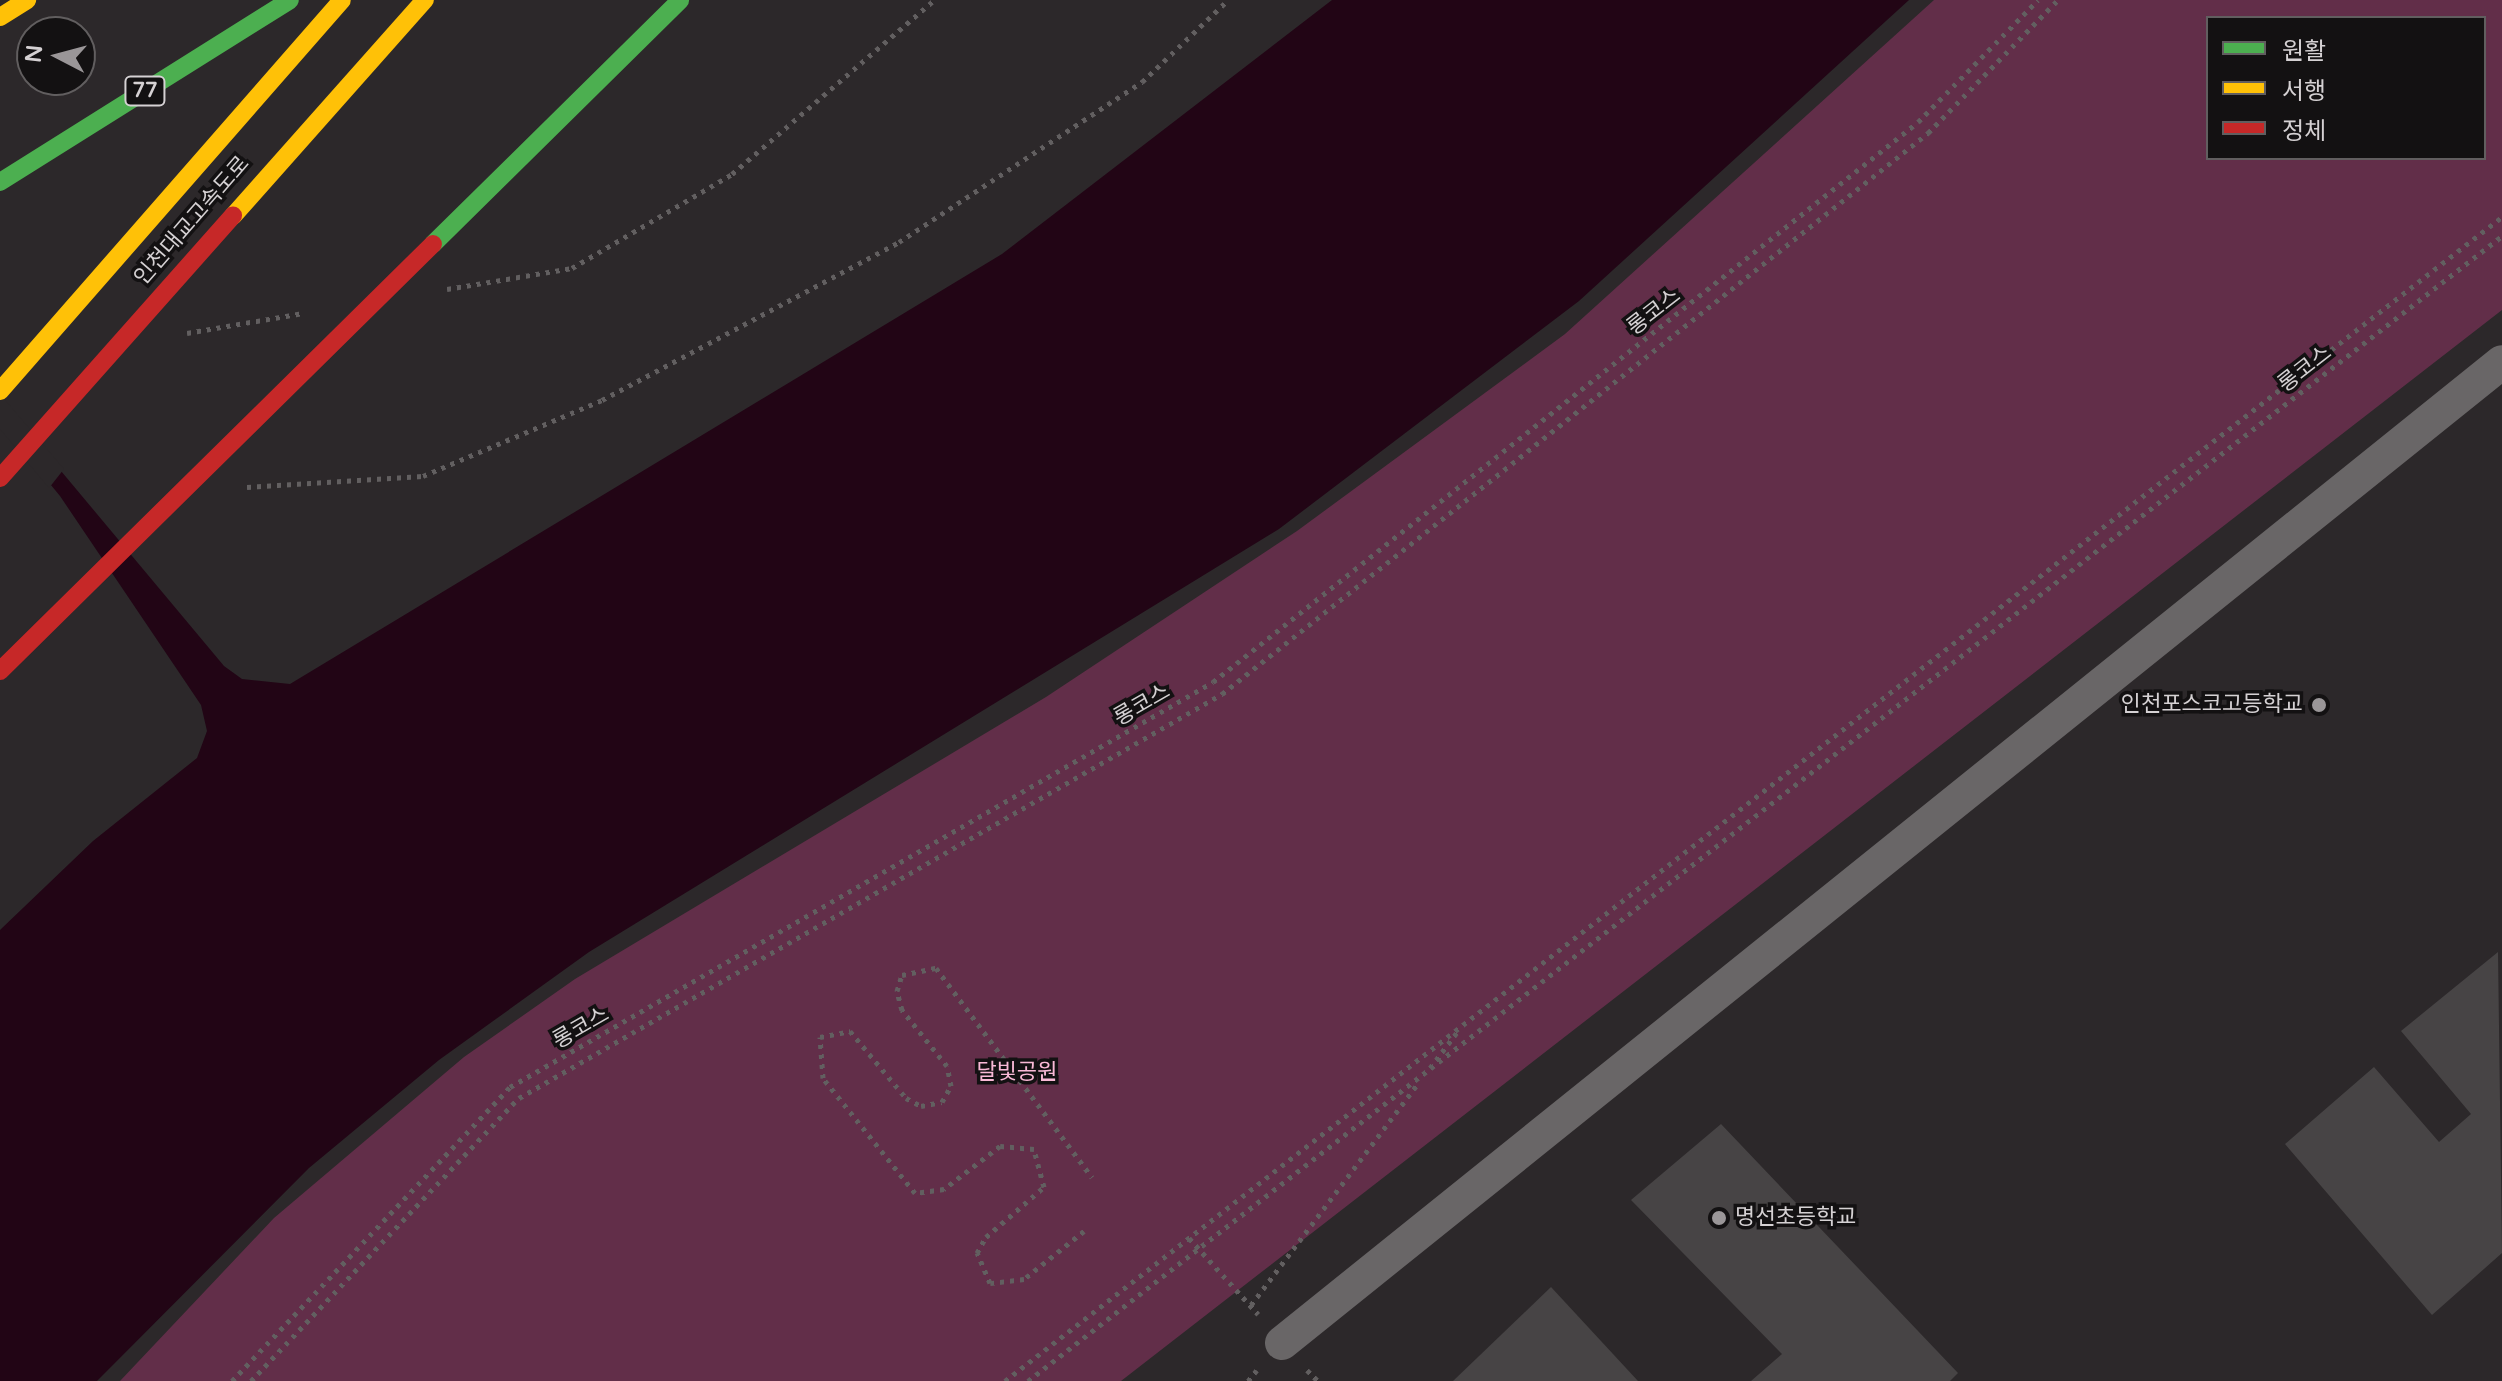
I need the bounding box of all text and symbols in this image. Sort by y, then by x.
north arrow [16,16,96,96]
legend [2206,16,2486,160]
text: 원활 [2282,37,2326,66]
text: N [20,44,48,64]
road number: 77 [123,75,167,107]
text: 서행 [2282,77,2326,106]
text: 정체 [2282,117,2326,146]
street label: 인천대교고속도로 [129,151,255,291]
street label: 롱코스 [1622,283,1686,341]
street label: 롱코스 [2273,340,2337,398]
street label: 롱코스 [1109,678,1175,732]
place label: 인천포스코고등학교 [2121,692,2303,718]
marker: 인천포스코고등학교 [2310,696,2328,714]
street label: 롱코스 [548,1001,614,1055]
park label: 달빛공원 [977,1060,1057,1086]
place label: 명선초등학교 [1735,1205,1856,1231]
marker: 명선초등학교 [1710,1209,1728,1227]

